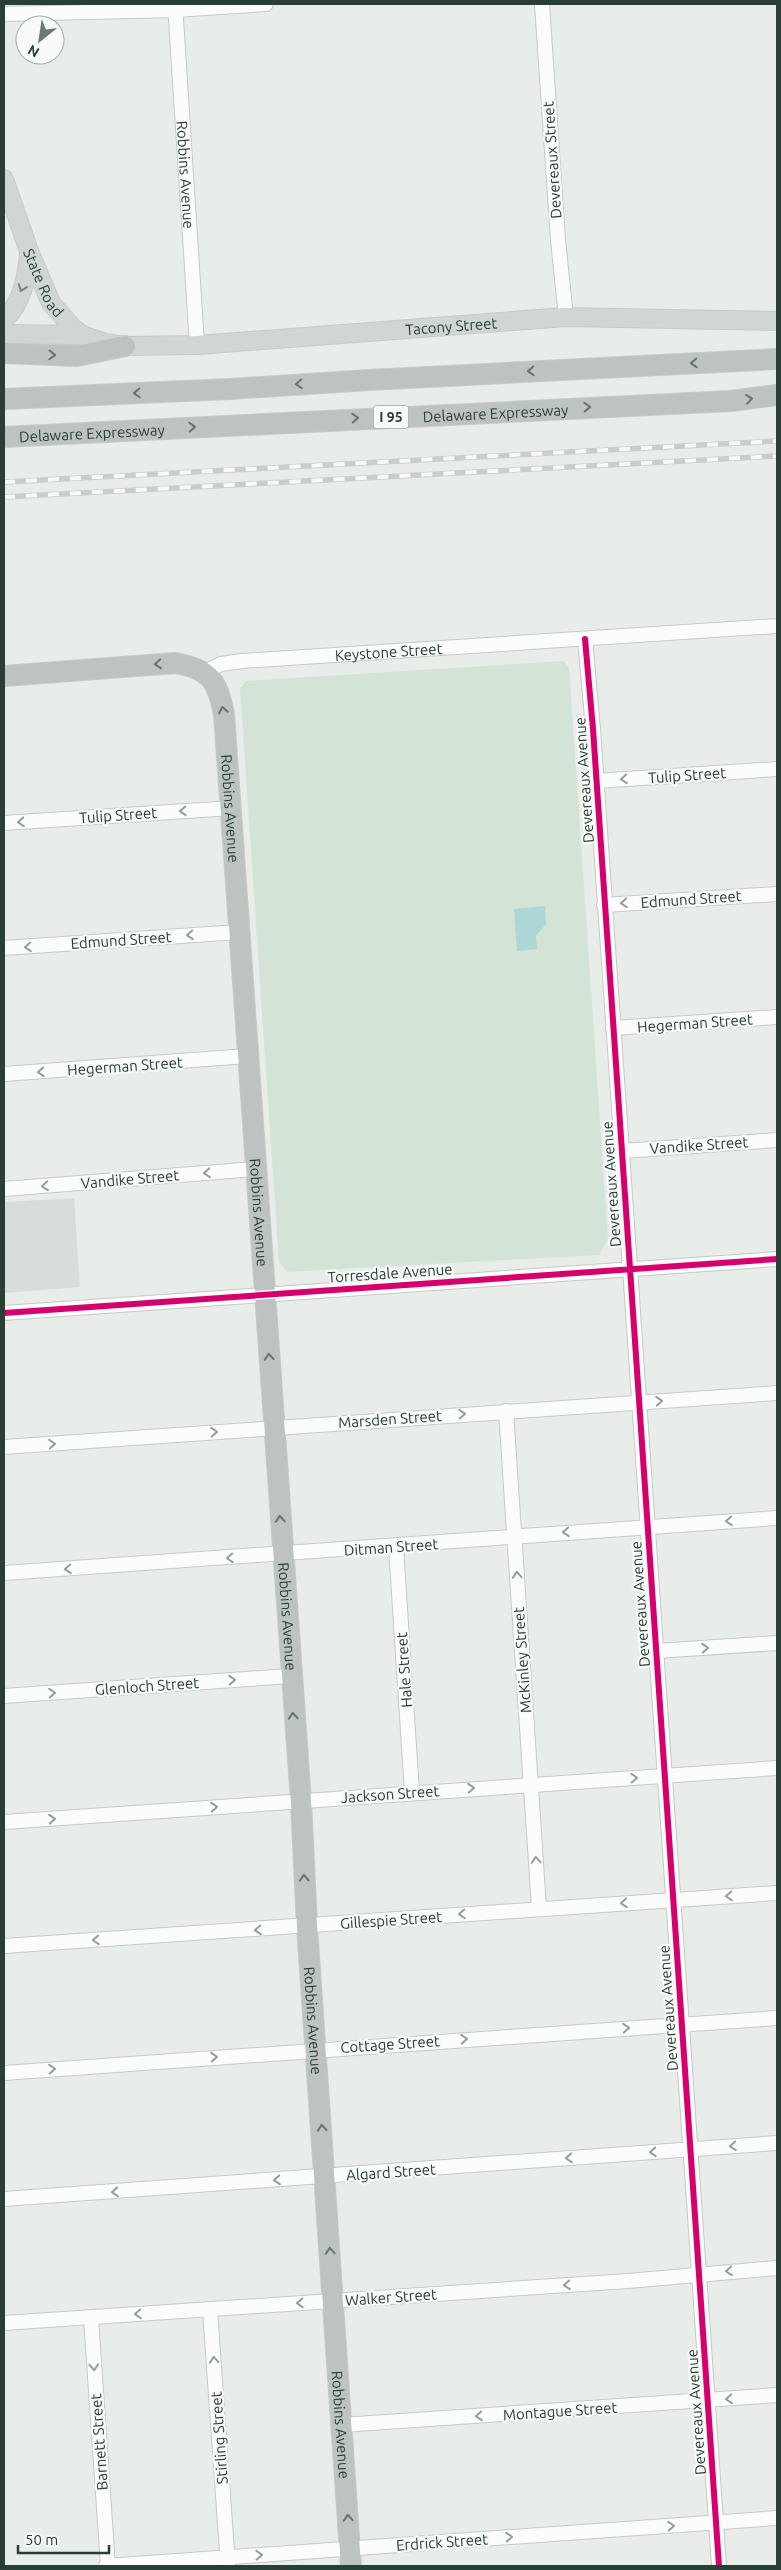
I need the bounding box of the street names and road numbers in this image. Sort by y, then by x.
street label: Devereaux Street [539,101,565,219]
street label: Robbins Avenue [174,120,198,229]
street label: State Road [20,246,67,320]
street label: Tacony Street [405,314,498,338]
street label: Delaware Expressway [422,401,569,425]
road number: I 95 [374,406,408,428]
street label: Delaware Expressway [19,421,165,445]
street label: Keystone Street [334,639,443,663]
street label: Devereaux Avenue [571,716,597,844]
street label: Robbins Avenue [218,754,243,863]
street label: Tulip Street [647,764,727,786]
street label: Tulip Street [78,804,158,826]
street label: Edmund Street [640,887,742,911]
street label: Edmund Street [70,928,172,952]
street label: Hegerman Street [637,1010,753,1036]
street label: Hegerman Street [67,1053,183,1079]
street label: Devereaux Avenue [598,1120,624,1248]
street label: Vandike Street [649,1133,749,1157]
street label: Robbins Avenue [247,1158,272,1267]
street label: Vandike Street [80,1166,180,1192]
street label: Torresdale Avenue [327,1260,453,1286]
street label: Marsden Street [338,1407,443,1431]
street label: Ditman Street [343,1535,439,1559]
street label: Devereaux Avenue [627,1540,653,1668]
street label: Robbins Avenue [276,1562,300,1671]
street label: McKinley Street [510,1606,534,1714]
street label: Hale Street [393,1632,415,1708]
street label: Glenloch Street [94,1674,200,1698]
street label: Jackson Street [340,1782,440,1806]
street label: Gillespie Street [339,1908,443,1932]
street label: Devereaux Avenue [655,1944,681,2072]
street label: Robbins Avenue [301,1966,326,2075]
street label: Cottage Street [340,2032,440,2056]
street label: Algard Street [346,2160,436,2184]
street label: Walker Street [345,2285,437,2309]
street label: Devereaux Avenue [683,2348,709,2476]
street label: Robbins Avenue [329,2370,353,2479]
street label: Stirling Street [207,2391,231,2485]
street label: Barnett Street [87,2393,111,2491]
street label: Montague Street [502,2399,618,2423]
street label: Erdrick Street [395,2530,489,2554]

